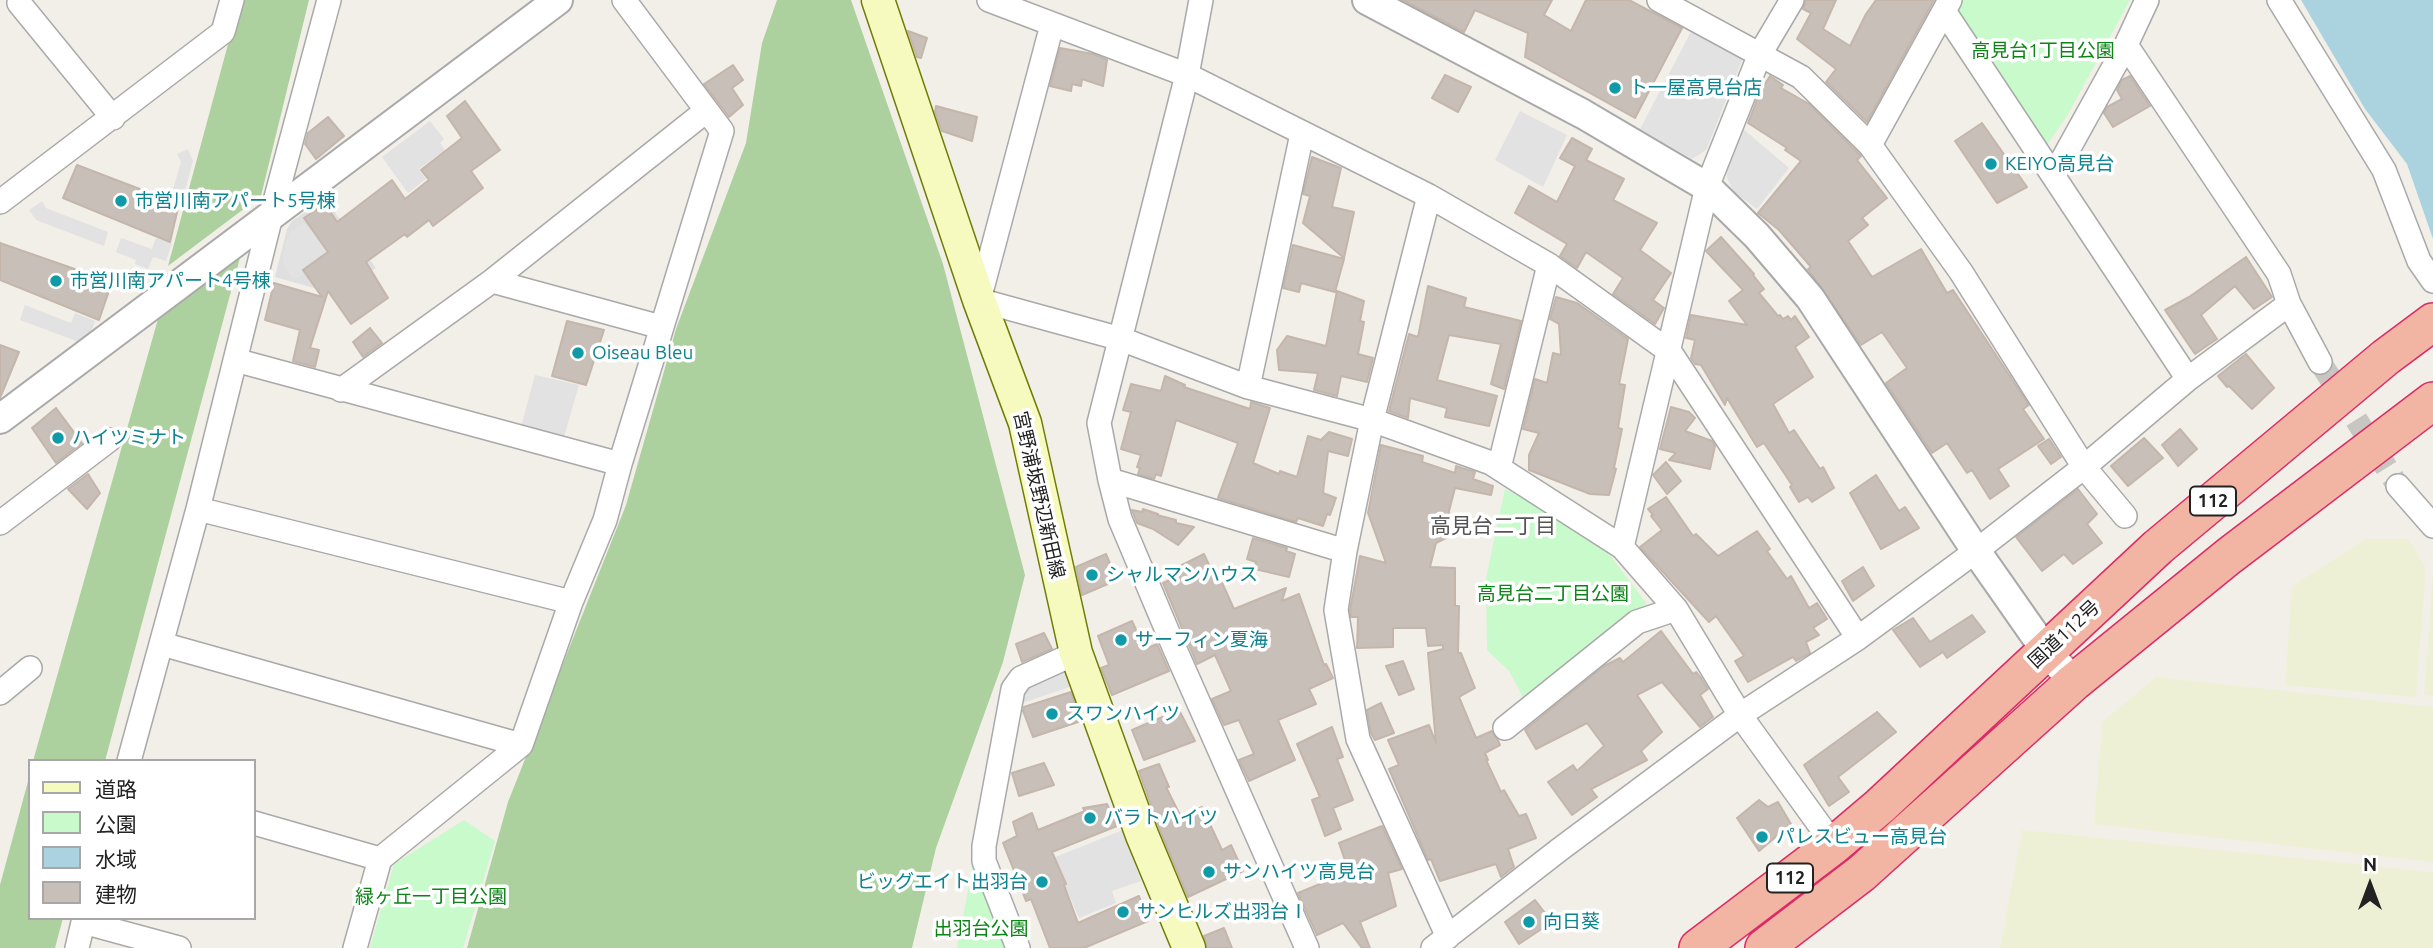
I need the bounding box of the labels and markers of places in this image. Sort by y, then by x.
place label: ト一屋高見台店 [1629,77,1762,99]
marker: ト一屋高見台店 [1607,80,1623,96]
place label: KEIYO高見台 [2005,153,2114,175]
marker: KEIYO高見台 [1983,156,1999,172]
place label: 市営川南アパート5号棟 [135,190,336,212]
marker: 市営川南アパート5号棟 [113,193,129,209]
place label: 市営川南アパート4号棟 [70,270,271,292]
marker: 市営川南アパート4号棟 [48,273,64,289]
place label: Oiseau Bleu [592,342,693,364]
marker: Oiseau Bleu [570,345,586,361]
place label: ハイツミナト [72,427,186,449]
marker: ハイツミナト [50,430,66,446]
place label: シャルマンハウス [1106,564,1258,586]
marker: シャルマンハウス [1084,567,1100,583]
place label: サーフィン夏海 [1135,629,1268,651]
marker: サーフィン夏海 [1113,632,1129,648]
place label: スワンハイツ [1066,703,1180,725]
marker: スワンハイツ [1044,706,1060,722]
place label: バラトハイツ [1104,807,1218,829]
marker: バラトハイツ [1082,810,1098,826]
place label: パレスビュー高見台 [1776,826,1947,848]
marker: パレスビュー高見台 [1754,829,1770,845]
place label: サンハイツ高見台 [1223,861,1375,883]
marker: サンハイツ高見台 [1201,864,1217,880]
place label: ビッグエイト出羽台 [857,871,1028,893]
marker: ビッグエイト出羽台 [1034,874,1050,890]
place label: サンヒルズ出羽台Ⅰ [1137,901,1308,923]
marker: サンヒルズ出羽台Ⅰ [1115,904,1131,920]
place label: 向日葵 [1543,911,1600,933]
marker: 向日葵 [1521,914,1537,930]

